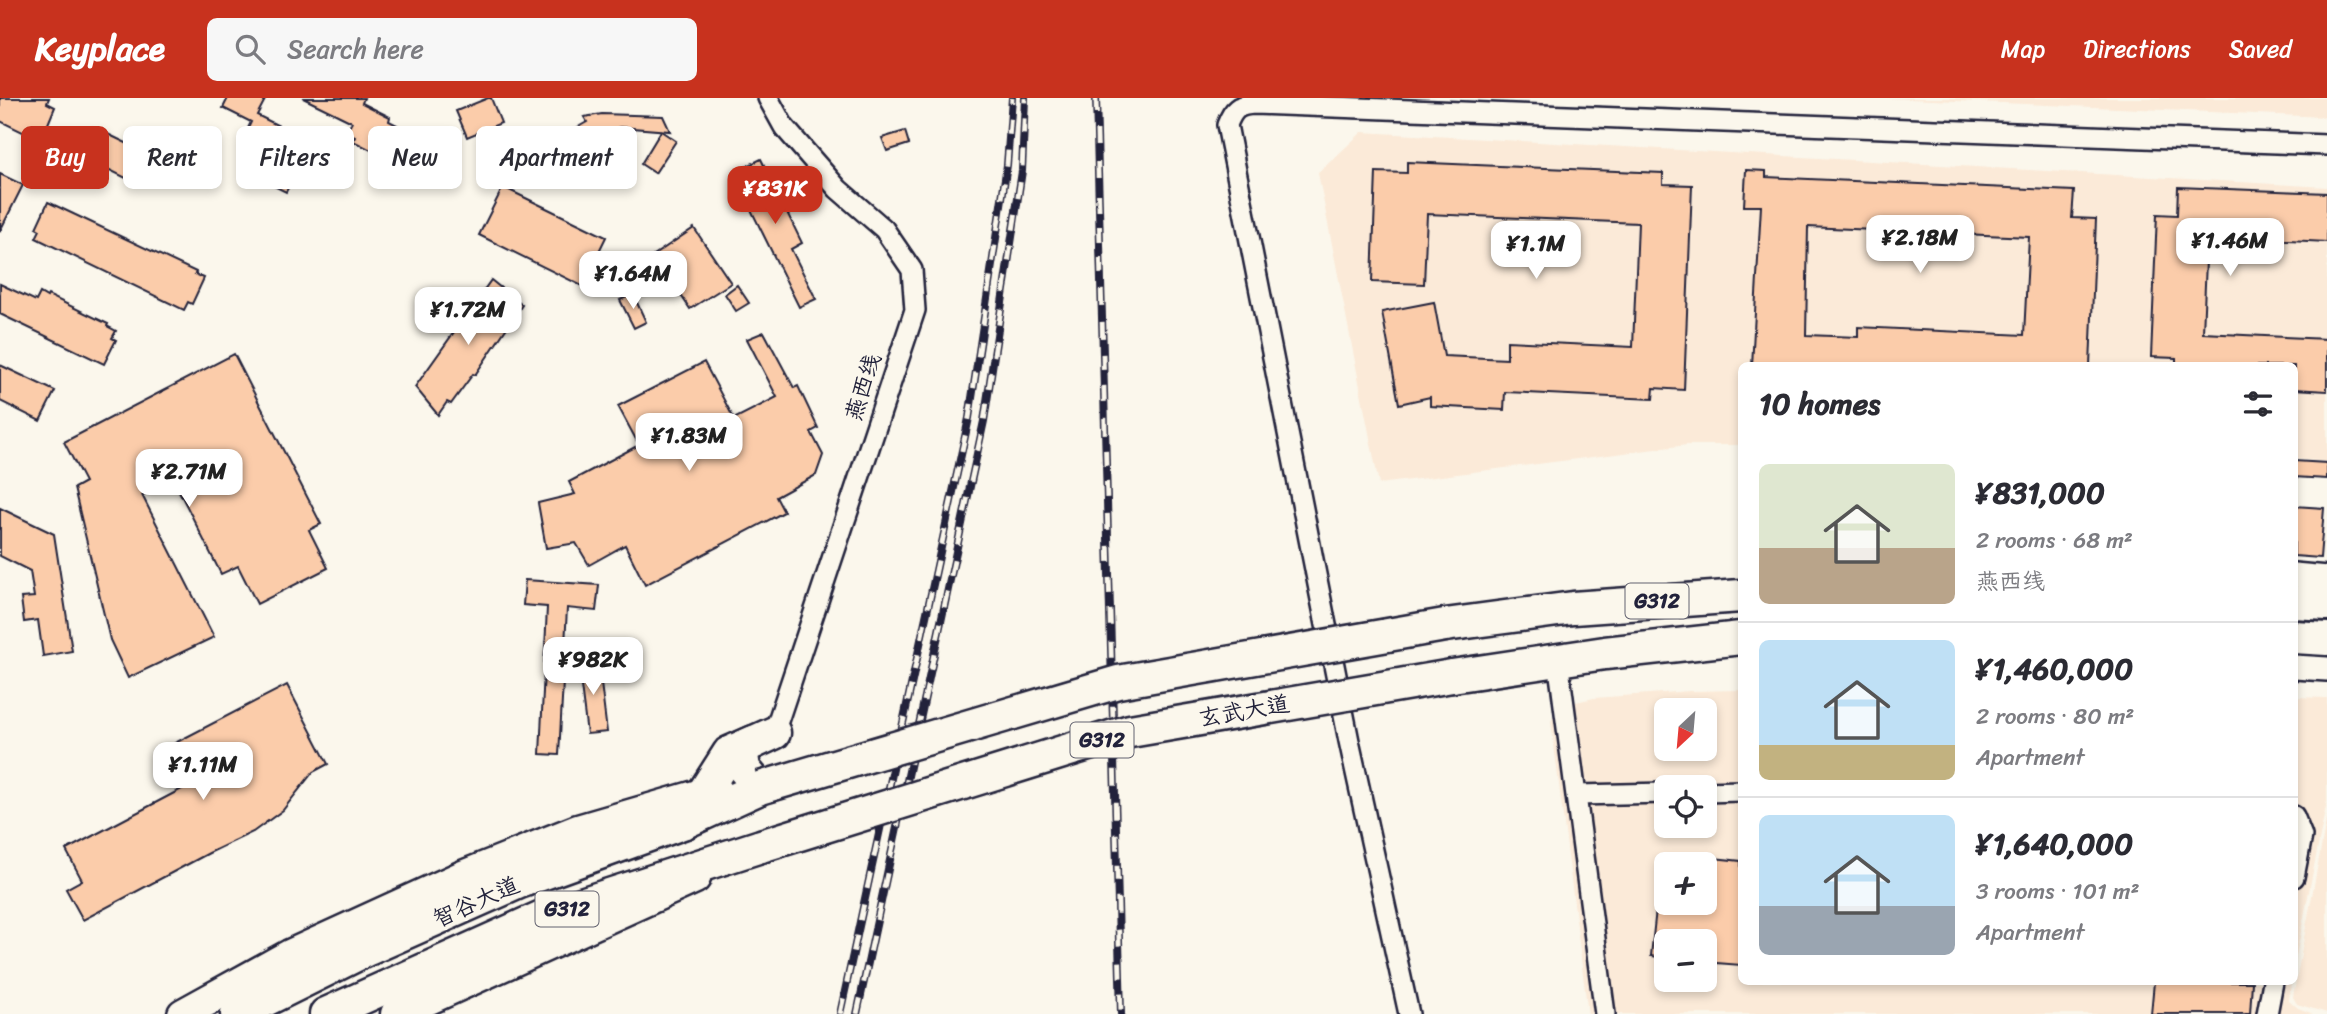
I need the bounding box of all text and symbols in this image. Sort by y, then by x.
search box [207,18,697,81]
text: Keyplace [35,20,165,78]
text: Search here [287,26,424,72]
text: Map [2001,28,2045,70]
text: Directions [2083,28,2191,70]
text: Saved [2229,28,2292,70]
icon: search [231,30,269,68]
chip: Buy [21,126,109,189]
chip: Rent [123,126,222,189]
chip: Filters [236,126,354,189]
chip: New [368,126,462,189]
chip: Apartment [476,126,637,189]
pin: ¥831K [726,166,824,226]
text: ¥831K [743,168,807,209]
pin: ¥2.18M [1863,216,1977,275]
text: ¥2.18M [1882,217,1958,258]
pin: ¥1.46M [2173,218,2287,278]
text: ¥1.46M [2192,220,2268,261]
pin: ¥1.1M [1487,222,1585,281]
text: ¥1.1M [1507,223,1565,264]
pin: ¥1.64M [576,252,690,311]
text: ¥1.64M [595,253,671,294]
pin: ¥1.72M [411,288,525,347]
text: ¥1.72M [431,289,505,330]
street label: 燕西线 [833,348,893,426]
text: 10 homes [1759,377,1880,431]
icon: filters [2239,385,2277,423]
pin: ¥1.83M [632,414,746,473]
text: ¥1.83M [652,415,726,456]
pin: ¥2.71M [132,450,246,509]
text: ¥2.71M [152,451,226,492]
text: ¥831,000 [1976,466,2105,520]
icon: home [1815,492,1899,576]
text: 2 rooms · 68 m² [1976,520,2133,561]
text: 燕西线 [1976,561,2045,602]
road number: G312 [1626,584,1688,618]
pin: ¥982K [544,638,642,697]
text: ¥982K [559,639,627,680]
text: ¥1,460,000 [1976,642,2133,696]
icon: home [1815,668,1899,752]
street label: 玄武大道 [1195,683,1293,739]
text: 2 rooms · 80 m² [1976,696,2134,737]
north arrow [1654,698,1717,761]
map controls [1654,698,1717,992]
road number: G312 [1070,722,1134,758]
text: Apartment [1976,737,2085,778]
pin: ¥1.11M [146,742,260,802]
text: ¥1.11M [169,744,237,785]
button: locate [1654,775,1717,838]
text: ¥1,640,000 [1976,817,2133,871]
icon: home [1815,843,1899,927]
button: + [1654,852,1717,915]
street label: 智谷大道 [426,865,526,939]
text: 3 rooms · 101 m² [1976,871,2140,912]
road number: G312 [536,892,598,926]
text: Apartment [1976,912,2085,953]
button: − [1654,929,1717,992]

